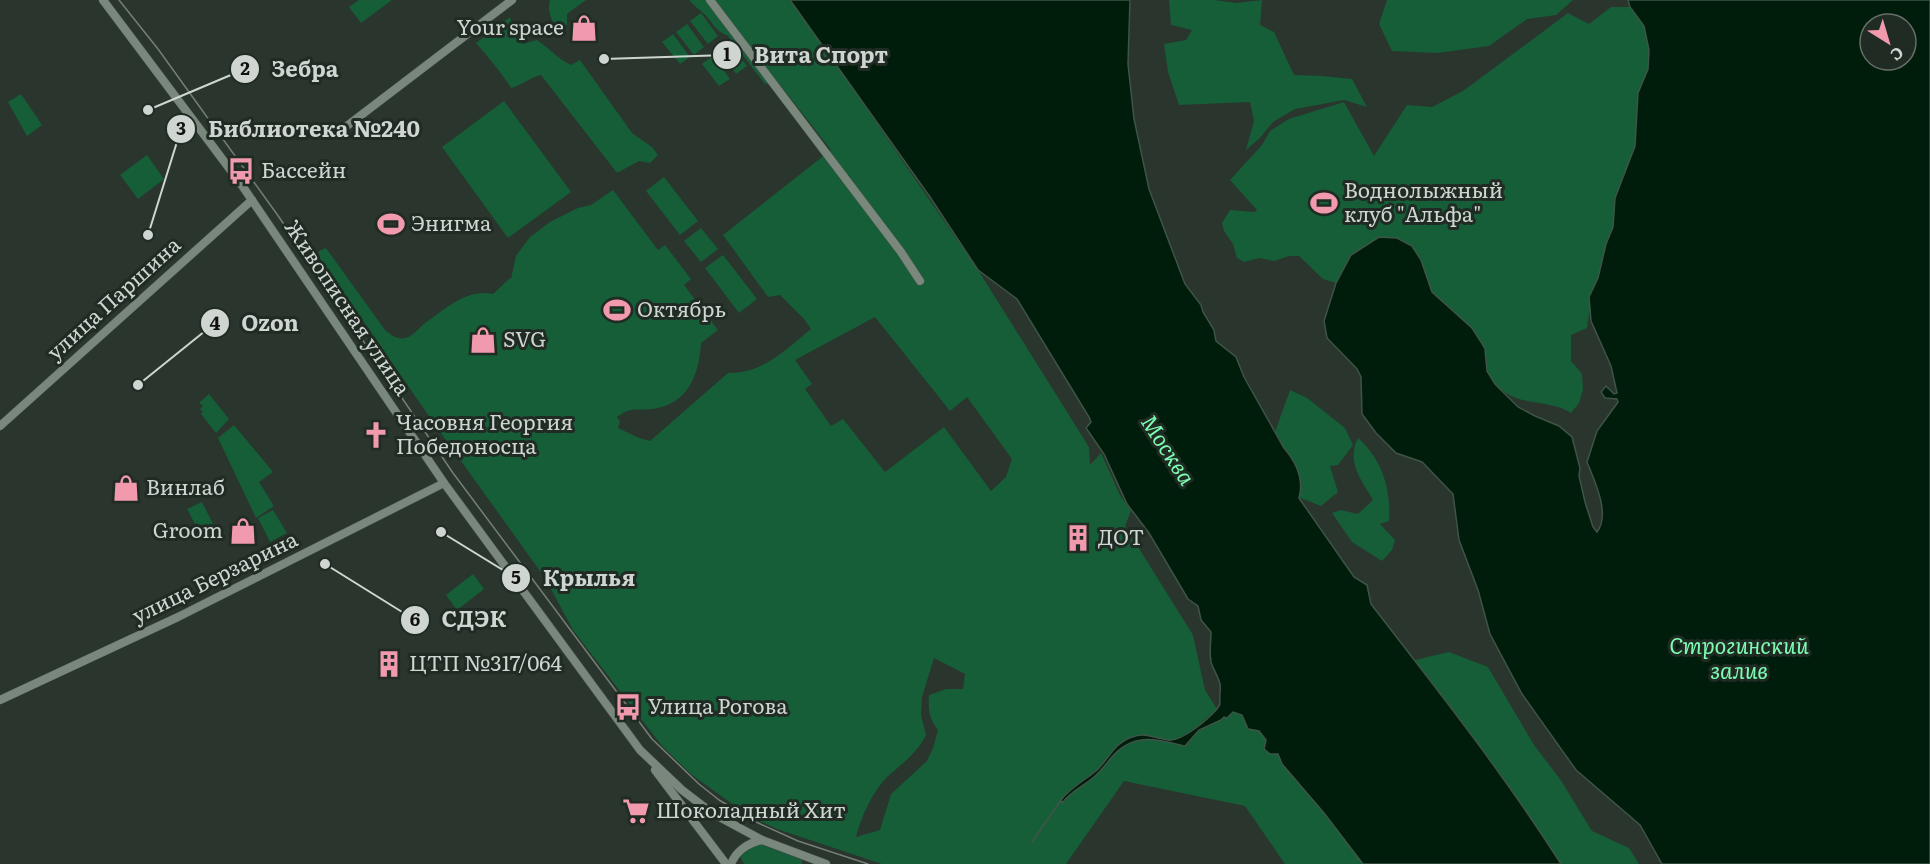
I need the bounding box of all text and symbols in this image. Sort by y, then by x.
place label: Your space [456,10,564,41]
north arrow [1858,12,1918,72]
shop icon: Your space [569,13,599,43]
callout: Вита Спорт [712,35,900,75]
text: Вита Спорт [754,37,888,70]
text: 1 [723,40,731,67]
text: С [1886,42,1909,68]
callout: Зебра [230,49,351,89]
text: Зебра [272,51,339,84]
text: 2 [240,54,250,81]
callout: Библиотека №240 [166,109,432,149]
text: Библиотека №240 [208,111,420,144]
text: 3 [176,114,186,141]
place label: Бассейн [261,153,346,184]
bus stop icon: Бассейн [226,156,256,186]
place label: Воднолыжный клуб "Альфа" [1344,173,1503,228]
sports icon: Воднолыжный клуб "Альфа" [1309,188,1339,218]
place label: Энигма [411,206,492,237]
sports icon: Энигма [376,209,406,239]
street label: Живописная улица [279,213,420,401]
street label: улица Паршина [38,228,187,366]
place label: Октябрь [637,292,726,323]
sports icon: Октябрь [602,295,632,325]
callout: Ozon [200,303,311,343]
text: Ozon [241,305,299,338]
text: 4 [210,309,221,336]
place label: SVG [503,322,546,353]
shop icon: SVG [468,325,498,355]
place label: Часовня Георгия Победоносца [396,405,573,460]
water label: Москва [1134,407,1205,491]
church icon: Часовня Георгия Победоносца [361,420,391,450]
place label: Винлаб [146,470,225,501]
shop icon: Винлаб [111,473,141,503]
place label: Groom [153,513,223,544]
shop icon: Groom [228,516,258,546]
place label: ДОТ [1098,520,1144,551]
street label: улица Берзарина [126,522,303,629]
building icon: ДОТ [1063,523,1093,553]
callout: Крылья [501,558,647,598]
text: Крылья [543,560,635,593]
text: 5 [511,563,521,590]
callout: СДЭК [400,600,519,640]
text: СДЭК [442,601,506,634]
text: 6 [410,605,420,632]
water label: Строгинский залив [1669,628,1809,686]
place label: ЦТП №317/064 [409,646,563,677]
building icon: ЦТП №317/064 [374,649,404,679]
place label: Улица Рогова [648,689,788,720]
bus stop icon: Улица Рогова [613,692,643,722]
place label: Шоколадный Хит [656,793,846,824]
supermarket icon: Шоколадный Хит [621,796,651,826]

